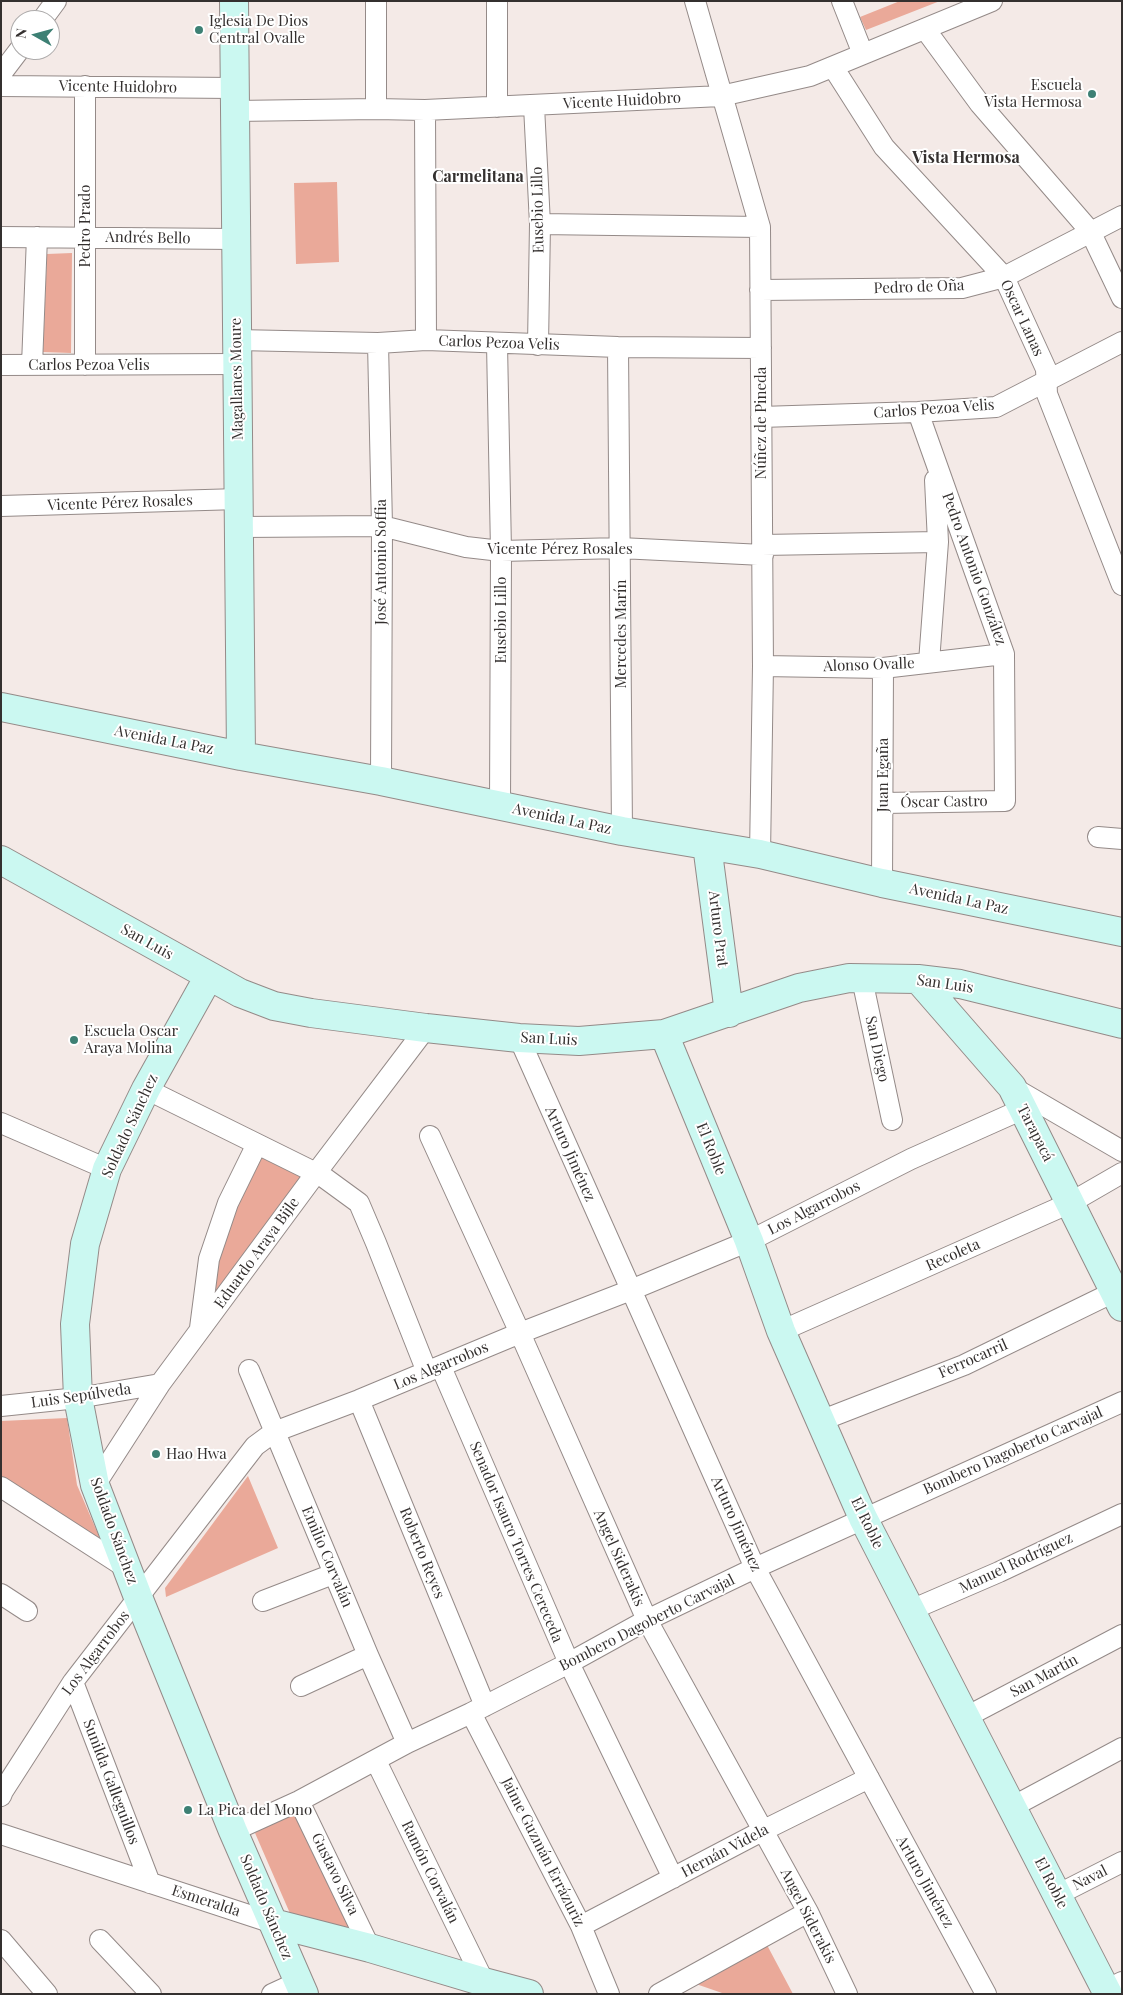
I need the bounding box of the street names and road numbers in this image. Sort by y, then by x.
street label: Vicente Huidobro [59,77,177,97]
street label: Vicente Huidobro [563,89,681,113]
street label: Eusebio Lillo [528,166,548,254]
street label: Pedro Prado [76,184,94,268]
street label: Andrés Bello [105,228,191,248]
street label: Pedro de Oña [873,276,965,298]
street label: Oscar Lanas [996,277,1048,359]
street label: Magallanes Moure [227,318,247,440]
street label: Carlos Pezoa Velis [438,332,560,354]
street label: Carlos Pezoa Velis [28,356,150,374]
street label: Núñez de Pineda [752,367,770,479]
street label: Carlos Pezoa Velis [873,396,995,422]
street label: Pedro Antonio González [938,490,1010,648]
street label: Vicente Pérez Rosales [47,491,193,515]
street label: José Antonio Soffia [372,499,390,625]
street label: Vicente Pérez Rosales [487,540,633,558]
street label: Eusebio Lillo [492,577,510,663]
street label: Mercedes Marín [612,580,630,688]
street label: Alonso Ovalle [823,654,915,676]
street label: Avenida La Paz [113,722,215,758]
street label: Juan Egaña [874,738,892,812]
street label: Óscar Castro [900,792,988,812]
street label: Avenida La Paz [511,800,613,838]
street label: Avenida La Paz [908,880,1010,918]
street label: Arturo Prat [704,890,732,968]
street label: San Luis [118,920,176,964]
street label: San Luis [916,971,974,997]
street label: San Diego [861,1014,893,1084]
street label: San Luis [520,1029,578,1049]
street label: Soldado Sánchez [98,1071,162,1181]
street label: Tarapacá [1013,1101,1057,1165]
street label: Arturo Jiménez [541,1104,599,1204]
street label: El Roble [692,1120,730,1178]
street label: Los Algarrobos [765,1177,863,1239]
street label: Eduardo Araya Bijle [211,1194,303,1312]
street label: Recoleta [923,1235,983,1275]
street label: Ferrocarril [936,1336,1010,1382]
street label: Los Algarrobos [391,1338,491,1394]
street label: Luis Sepúlveda [30,1380,132,1412]
street label: Bombero Dagoberto Carvajal [921,1403,1105,1499]
street label: Senador Isauro Torres Cereceda [465,1439,567,1645]
street label: Arturo Jiménez [707,1474,765,1574]
street label: Soldado Sánchez [86,1475,142,1587]
street label: El Roble [847,1494,887,1552]
street label: Emilio Corvalán [298,1504,356,1610]
street label: Roberto Reyes [396,1505,448,1601]
street label: Angel Siderakis [590,1507,648,1609]
street label: Manuel Rodríguez [957,1529,1075,1597]
street label: Bombero Dagoberto Carvajal [556,1571,738,1675]
street label: Los Algarrobos [58,1607,134,1699]
street label: San Martín [1007,1651,1081,1701]
street label: Sunilda Galleguillos [79,1717,143,1847]
street label: Jaime Guzmán Errázuriz [498,1774,588,1930]
street label: Ramón Corvalán [397,1818,463,1926]
street label: Hernán Videla [678,1821,772,1881]
street label: Gustavo Silva [307,1830,363,1918]
street label: Arturo Jiménez [892,1833,958,1931]
street label: Soldado Sánchez [236,1852,296,1962]
street label: El Roble [1030,1854,1072,1912]
street label: Naval [1070,1862,1110,1894]
street label: Angel Siderakis [776,1866,840,1966]
street label: Esmeralda [169,1881,243,1921]

